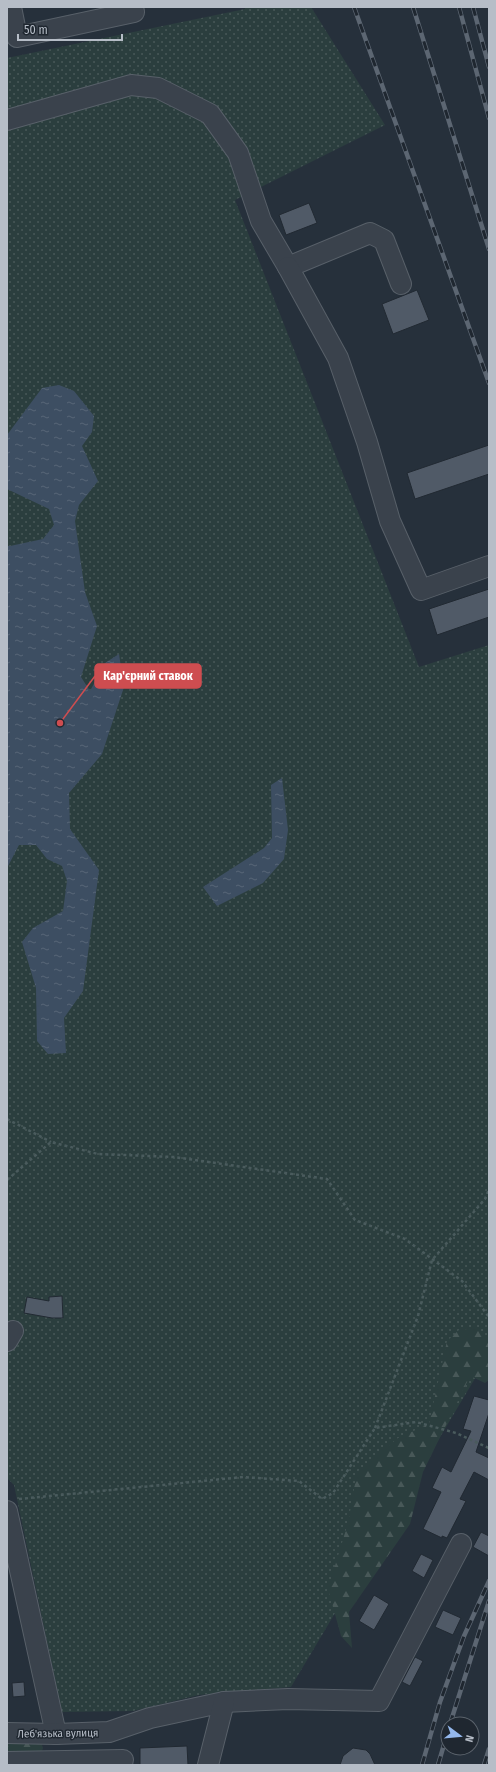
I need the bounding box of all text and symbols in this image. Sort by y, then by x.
scale bar [18,16,122,42]
text: 50 m [24,23,48,37]
callout: Кар'єрний ставок [95,664,201,688]
text: Кар'єрний ставок [103,669,194,683]
north arrow [440,1716,480,1756]
street label: Леб'язька вулиця [17,1726,99,1741]
text: N [462,1734,476,1744]

